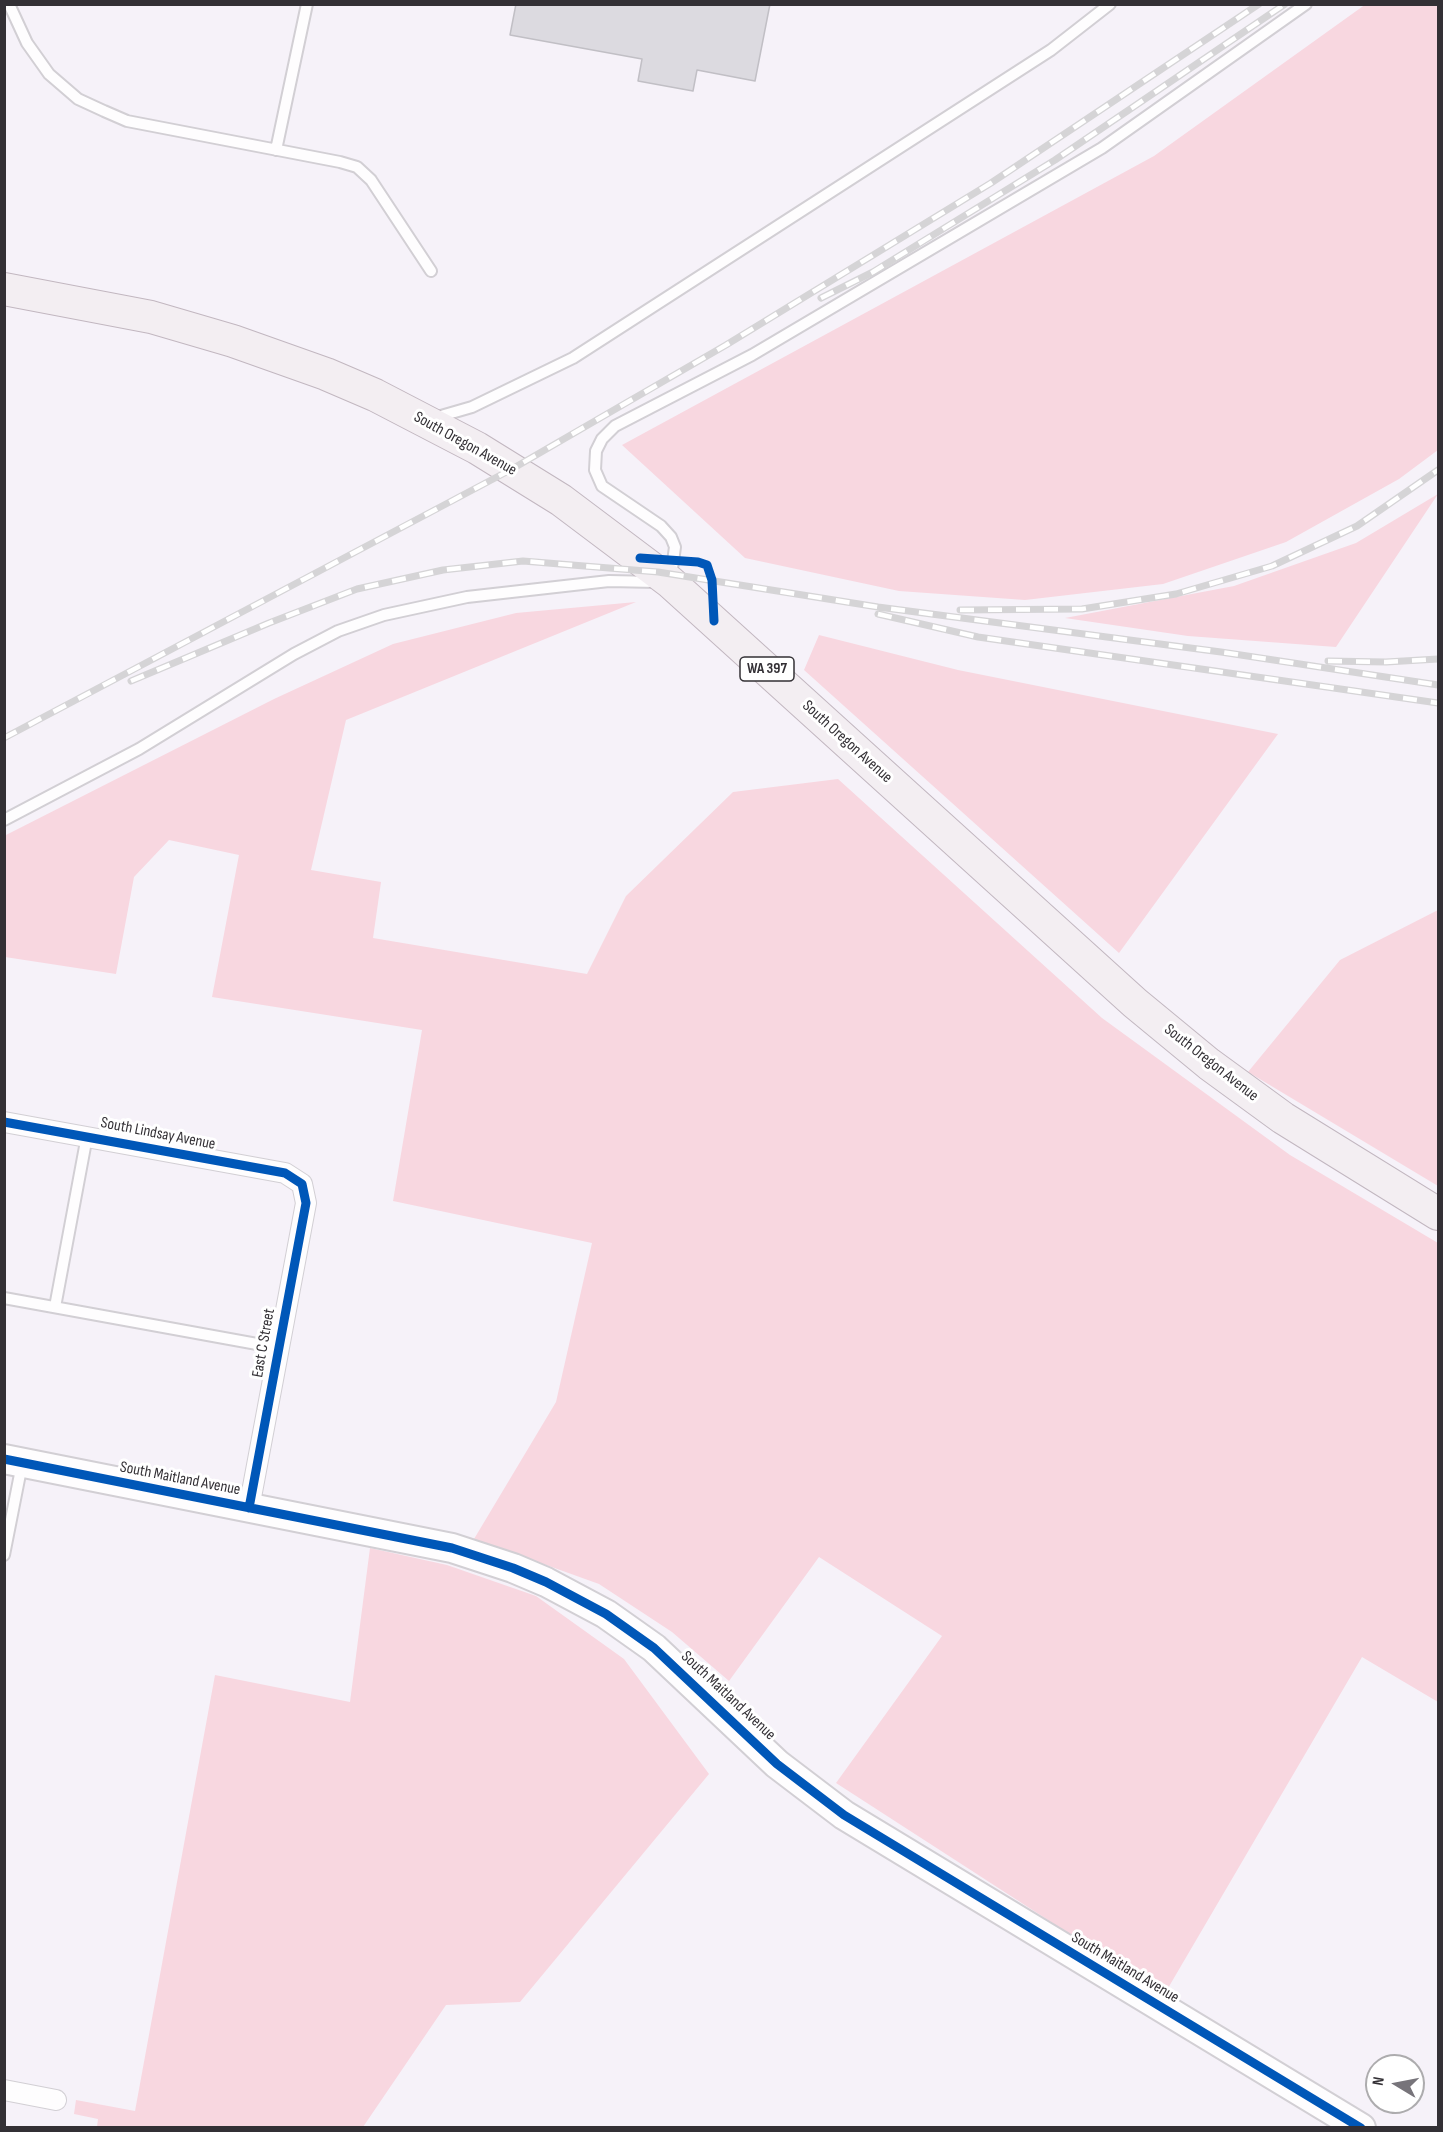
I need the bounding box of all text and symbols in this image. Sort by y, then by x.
street label: South Oregon Avenue [410,408,520,480]
road number: WA 397 [740,657,794,681]
street label: South Oregon Avenue [798,697,896,787]
street label: South Oregon Avenue [1160,1020,1262,1106]
street label: South Lindsay Avenue [99,1113,217,1155]
street label: East C Street [248,1307,280,1379]
street label: South Maitland Avenue [118,1458,242,1500]
street label: South Maitland Avenue [677,1647,779,1745]
street label: South Maitland Avenue [1068,1928,1182,2008]
north arrow [1365,2054,1425,2114]
text: N [1369,2075,1389,2087]

